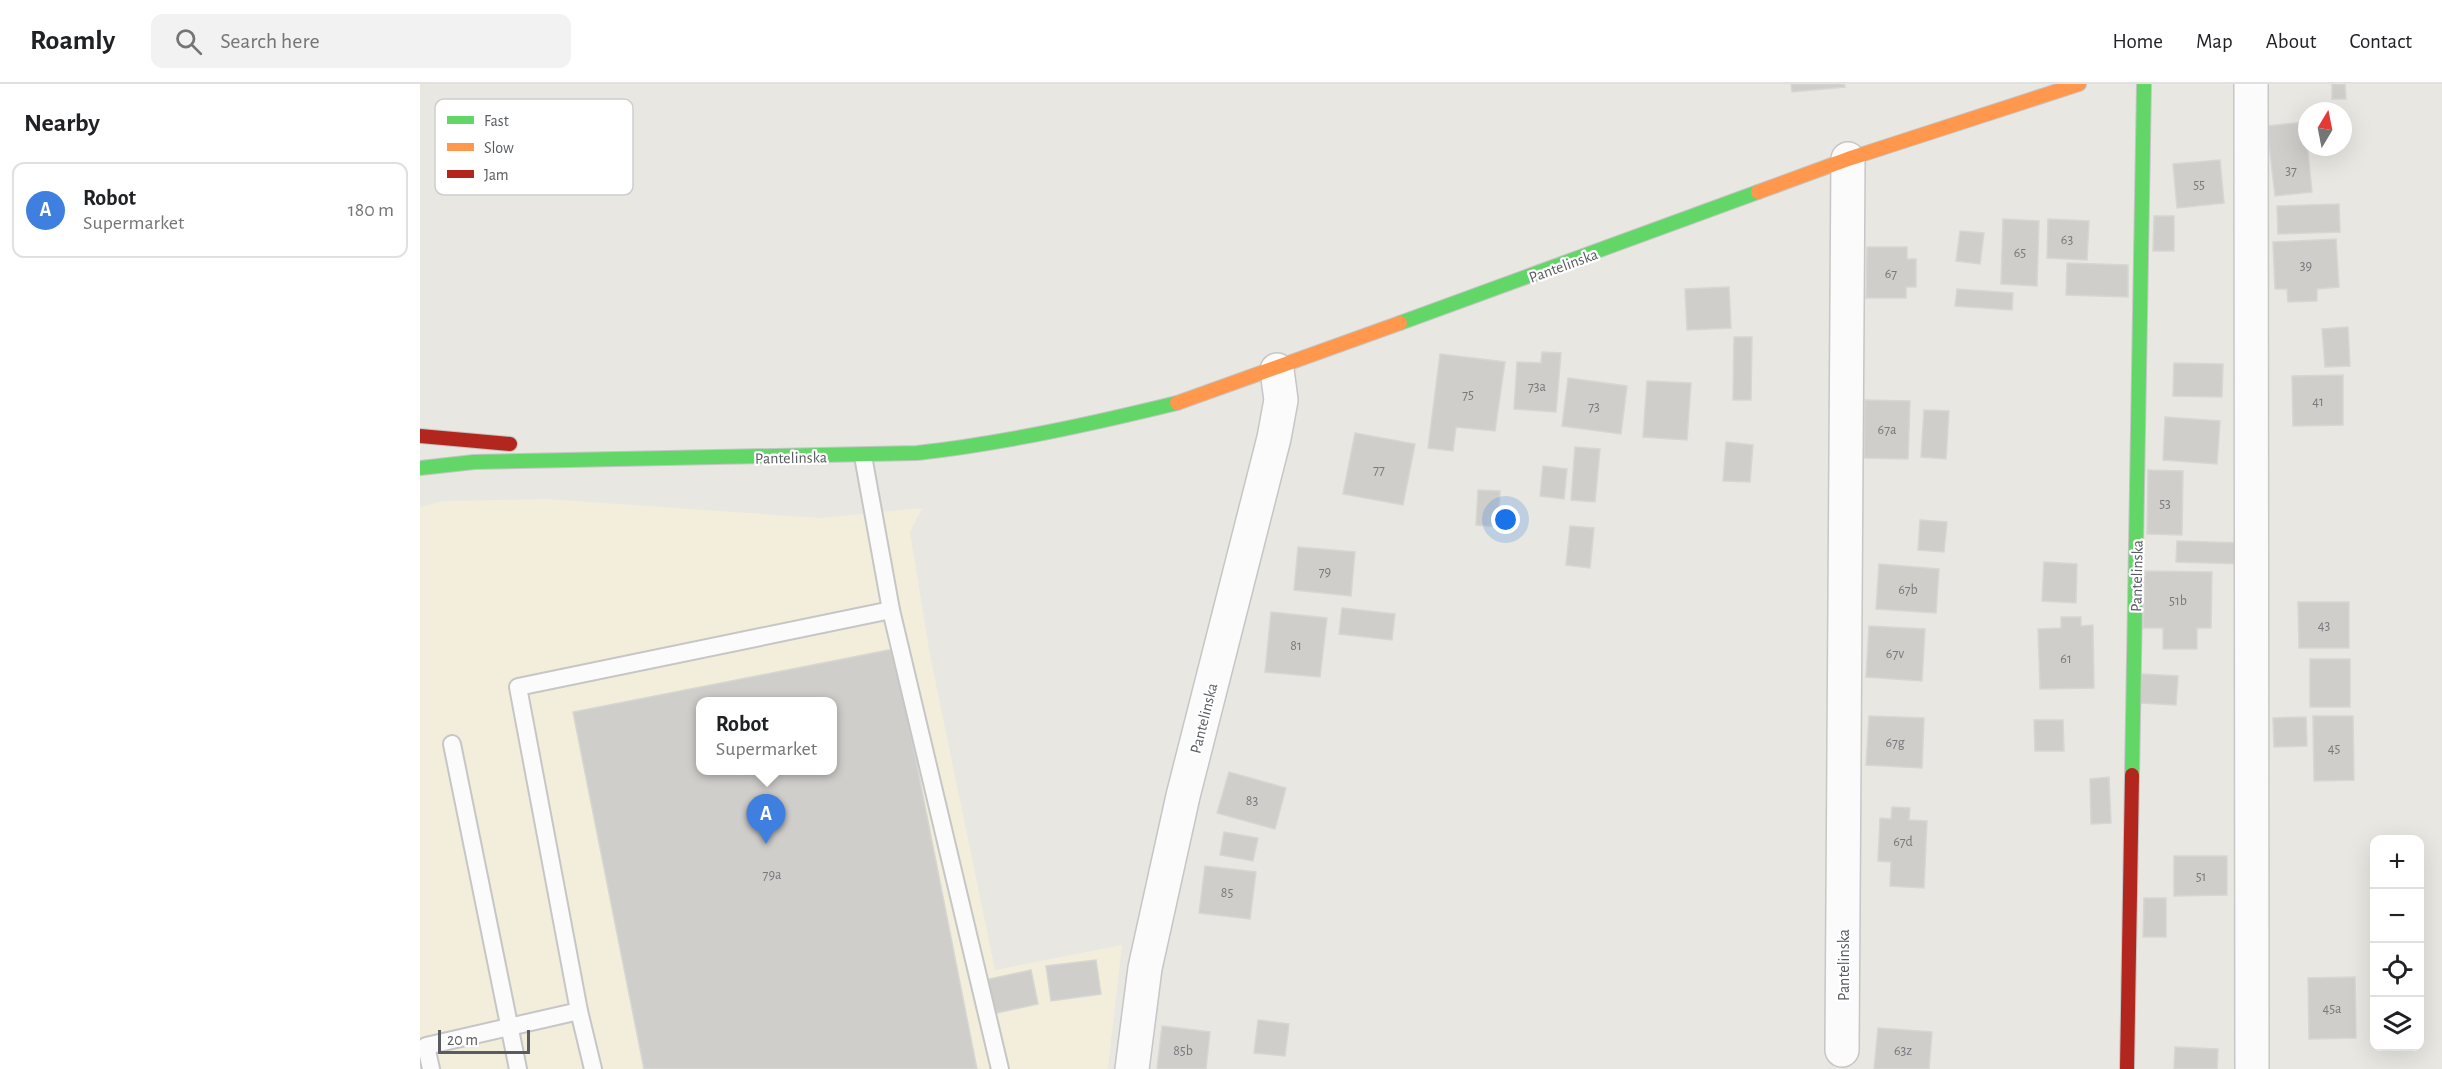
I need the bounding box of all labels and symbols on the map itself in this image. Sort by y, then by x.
legend [435,99,633,195]
north arrow [2298,102,2352,156]
text: Fast [484,113,509,129]
text: Slow [484,140,514,156]
house number: 37 [2285,164,2297,178]
text: Jam [484,167,509,183]
house number: 55 [2193,178,2205,192]
house number: 63 [2061,233,2073,247]
street label: Pantelinska [1527,246,1600,286]
house number: 65 [2014,246,2026,260]
house number: 39 [2300,259,2312,273]
house number: 67 [1885,267,1897,281]
house number: 73a [1528,380,1547,394]
house number: 75 [1462,388,1474,402]
house number: 41 [2312,395,2324,409]
house number: 73 [1588,400,1600,414]
house number: 67a [1878,423,1897,437]
street label: Pantelinska [755,449,827,467]
house number: 77 [1373,463,1385,477]
house number: 53 [2159,497,2171,511]
your location [1491,505,1520,534]
street label: Pantelinska [2128,540,2146,612]
house number: 79 [1319,565,1331,579]
house number: 67b [1898,583,1918,597]
house number: 51b [2169,594,2187,608]
house number: 43 [2318,619,2330,633]
house number: 81 [1290,639,1302,653]
house number: 67v [1886,647,1904,661]
house number: 61 [2060,652,2072,666]
street label: Pantelinska [1187,681,1220,755]
house number: 67g [1885,736,1905,750]
house number: 45 [2328,742,2340,756]
pin: A [746,794,786,844]
house number: 83 [1246,794,1258,808]
house number: 67d [1893,835,1913,849]
house number: 79a [763,868,782,882]
house number: 51 [2196,870,2206,884]
house number: 85 [1221,886,1233,900]
street label: Pantelinska [1836,929,1852,1001]
house number: 45a [2322,1002,2342,1016]
scale bar [438,1027,530,1054]
house number: 85b [1173,1044,1193,1058]
house number: 63z [1894,1044,1912,1058]

